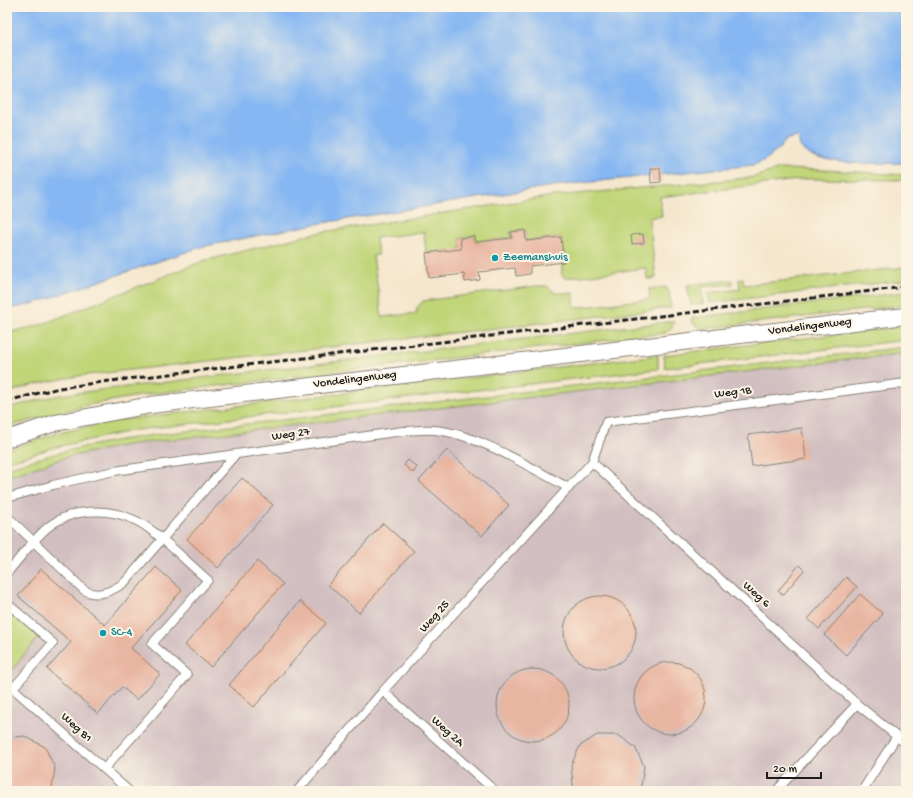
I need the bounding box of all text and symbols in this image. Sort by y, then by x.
place label: Zeemanshuis [503,251,568,265]
marker: Zeemanshuis [490,253,500,263]
street label: Vondelingenweg [767,315,853,339]
street label: Vondelingenweg [312,368,398,392]
street label: Weg 1B [714,384,753,402]
street label: Weg 27 [271,425,312,445]
street label: Weg 6 [739,579,773,612]
street label: Weg 25 [417,598,453,636]
place label: SC-4 [111,626,133,640]
marker: SC-4 [98,628,108,638]
street label: Weg B1 [58,710,95,746]
street label: Weg 2A [428,714,467,751]
scale bar [767,754,821,780]
text: 20 m [773,763,798,777]

